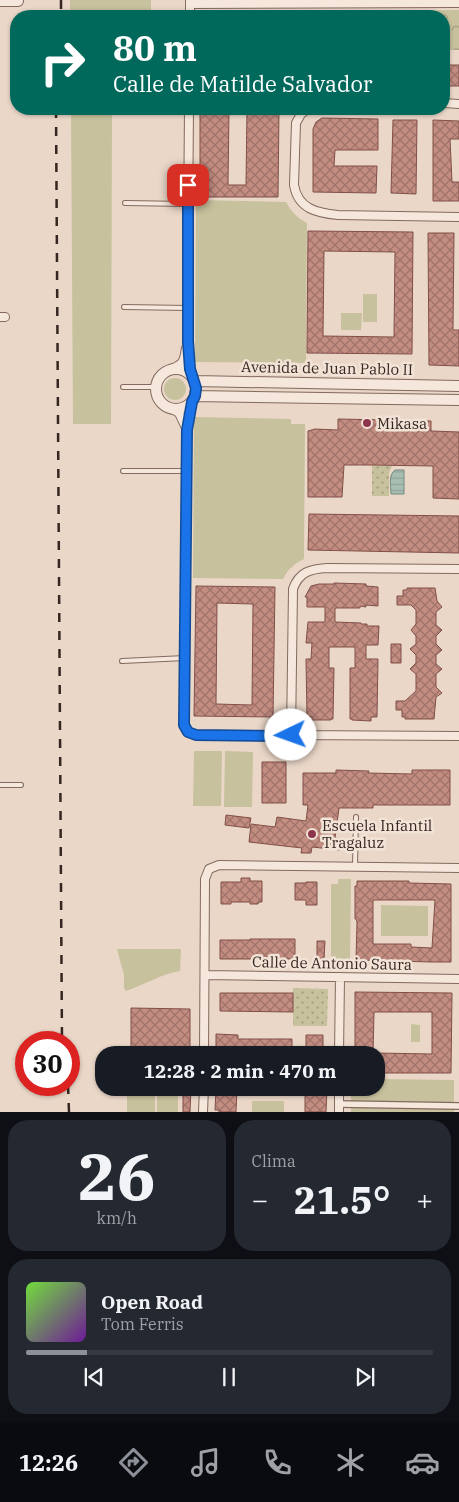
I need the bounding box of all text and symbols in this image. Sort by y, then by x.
text: 80 m [113,25,197,71]
icon: right [30,30,95,95]
text: Calle de Matilde Salvador [113,69,373,98]
pin [167,164,209,206]
icon: arrive [174,171,202,199]
street label: Avenida de Juan Pablo II [241,357,413,379]
place label: Mikasa [377,414,427,433]
marker: Mikasa [361,417,373,429]
position arrow [264,708,316,760]
place label: Escuela Infantil Tragaluz [322,816,432,852]
marker: Escuela Infantil Tragaluz [306,828,318,840]
street label: Calle de Antonio Saura [252,952,412,974]
speed limit sign: 30 [15,1031,80,1096]
text: 12:28 · 2 min · 470 m [144,1059,336,1083]
text: 26 [78,1133,156,1218]
text: Clima [252,1151,296,1171]
text: 21.5° [294,1175,391,1224]
text: − [252,1181,268,1218]
text: + [416,1181,433,1218]
text: km/h [97,1208,137,1228]
text: Open Road [101,1290,203,1314]
text: Tom Ferris [101,1314,184,1334]
icon: previous [80,1363,108,1391]
icon: pause [215,1363,243,1391]
icon: next [351,1363,379,1391]
icon: directions [116,1445,151,1480]
icon: music [188,1445,223,1480]
icon: phone [260,1445,295,1480]
icon: climate [333,1445,368,1480]
icon: car [405,1445,440,1480]
text: 12:26 [19,1448,78,1477]

